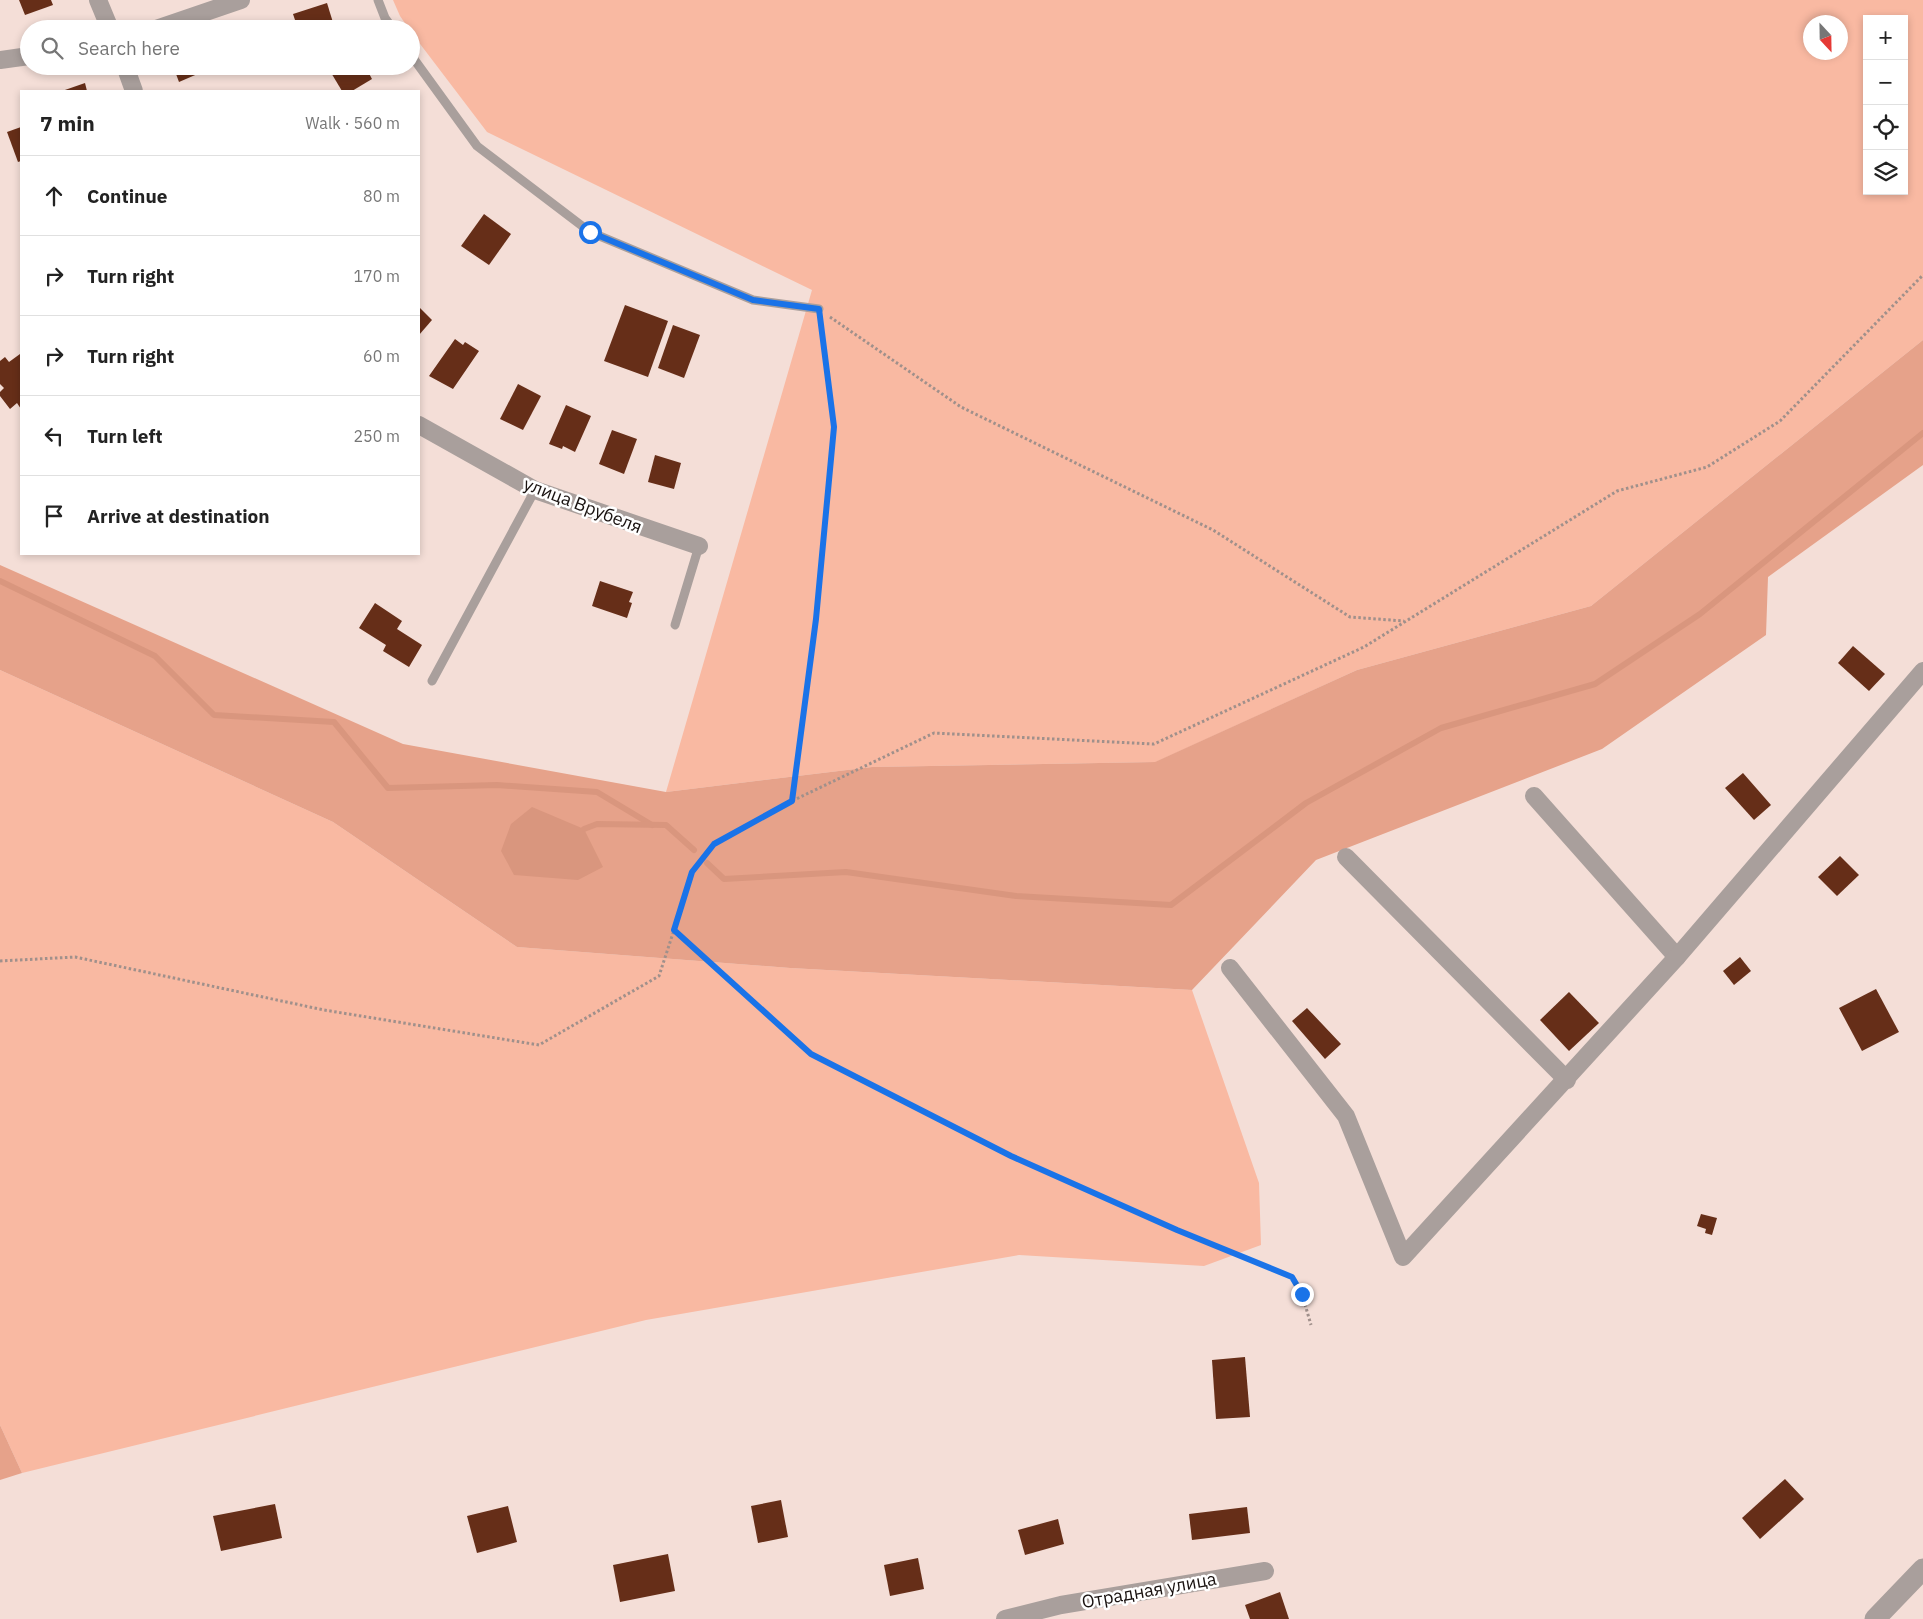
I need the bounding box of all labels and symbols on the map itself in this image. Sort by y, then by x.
north arrow [1803,15,1848,60]
route start [579,221,602,244]
street label: улица Врубеля [521,472,645,538]
route end [1291,1283,1314,1306]
street label: Отрадная улица [1080,1567,1219,1613]

